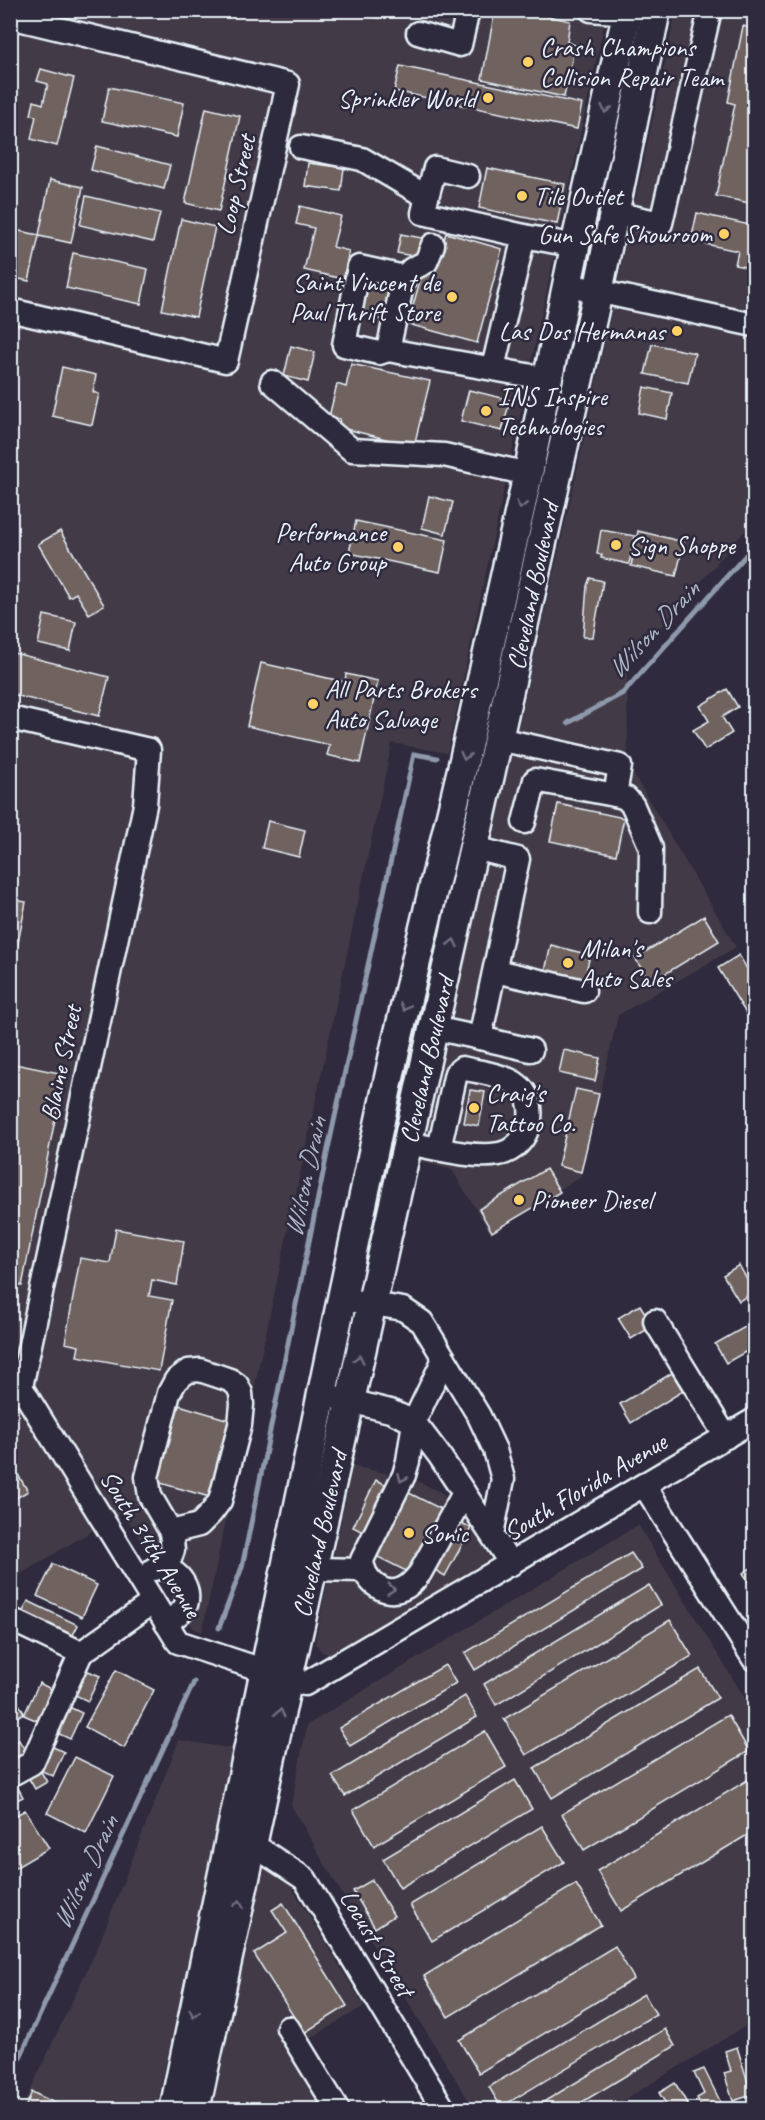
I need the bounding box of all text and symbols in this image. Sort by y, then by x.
place label: Crash Champions Collision Repair Team [540,31,726,94]
marker: Crash Champions Collision Repair Team [521,55,535,69]
place label: Sprinkler World [338,82,480,115]
marker: Sprinkler World [481,91,495,105]
one-way arrow [601,103,614,113]
street label: Loop Street [208,129,264,238]
place label: Tile Outlet [534,180,625,213]
marker: Tile Outlet [515,189,529,203]
place label: Gun Safe Showroom [538,218,713,251]
marker: Gun Safe Showroom [717,227,731,241]
place label: Saint Vincent de Paul Thrift Store [290,266,442,329]
marker: Saint Vincent de Paul Thrift Store [445,290,459,304]
place label: Las Dos Hermanas [499,315,667,348]
marker: Las Dos Hermanas [670,324,684,338]
place label: INS Inspire Technologies [498,380,608,443]
marker: INS Inspire Technologies [479,404,493,418]
street label: Cleveland Boulevard [499,496,568,673]
one-way arrow [516,499,529,509]
place label: Performance Auto Group [275,516,389,579]
place label: Sign Shoppe [628,529,737,562]
marker: Sign Shoppe [609,538,623,552]
marker: Performance Auto Group [391,540,405,554]
water label: Wilson Drain [599,571,709,685]
place label: All Parts Brokers Auto Salvage [325,673,479,736]
marker: All Parts Brokers Auto Salvage [306,697,320,711]
one-way arrow [459,751,472,761]
place label: Milan's Auto Sales [580,932,674,995]
one-way arrow [446,938,459,948]
marker: Milan's Auto Sales [561,956,575,970]
street label: Cleveland Boulevard [392,970,463,1147]
street label: Blaine Street [33,1000,90,1124]
one-way arrow [400,1002,413,1012]
place label: Craig's Tattoo Co. [486,1077,576,1140]
marker: Craig's Tattoo Co. [467,1101,481,1115]
water label: Wilson Drain [276,1111,335,1240]
place label: Pioneer Diesel [531,1184,657,1217]
marker: Pioneer Diesel [512,1193,526,1207]
one-way arrow [352,1354,365,1364]
street label: South Florida Avenue [497,1425,674,1549]
street label: Cleveland Boulevard [285,1444,356,1621]
street label: South 34th Avenue [93,1464,210,1625]
one-way arrow [397,1472,409,1483]
place label: Sonic [421,1517,469,1550]
marker: Sonic [402,1526,416,1540]
one-way arrow [386,1582,395,1595]
one-way arrow [273,1708,286,1718]
water label: Wilson Drain [44,1807,127,1934]
street label: Locust Street [332,1883,424,2006]
one-way arrow [232,1899,245,1909]
one-way arrow [188,2008,201,2018]

